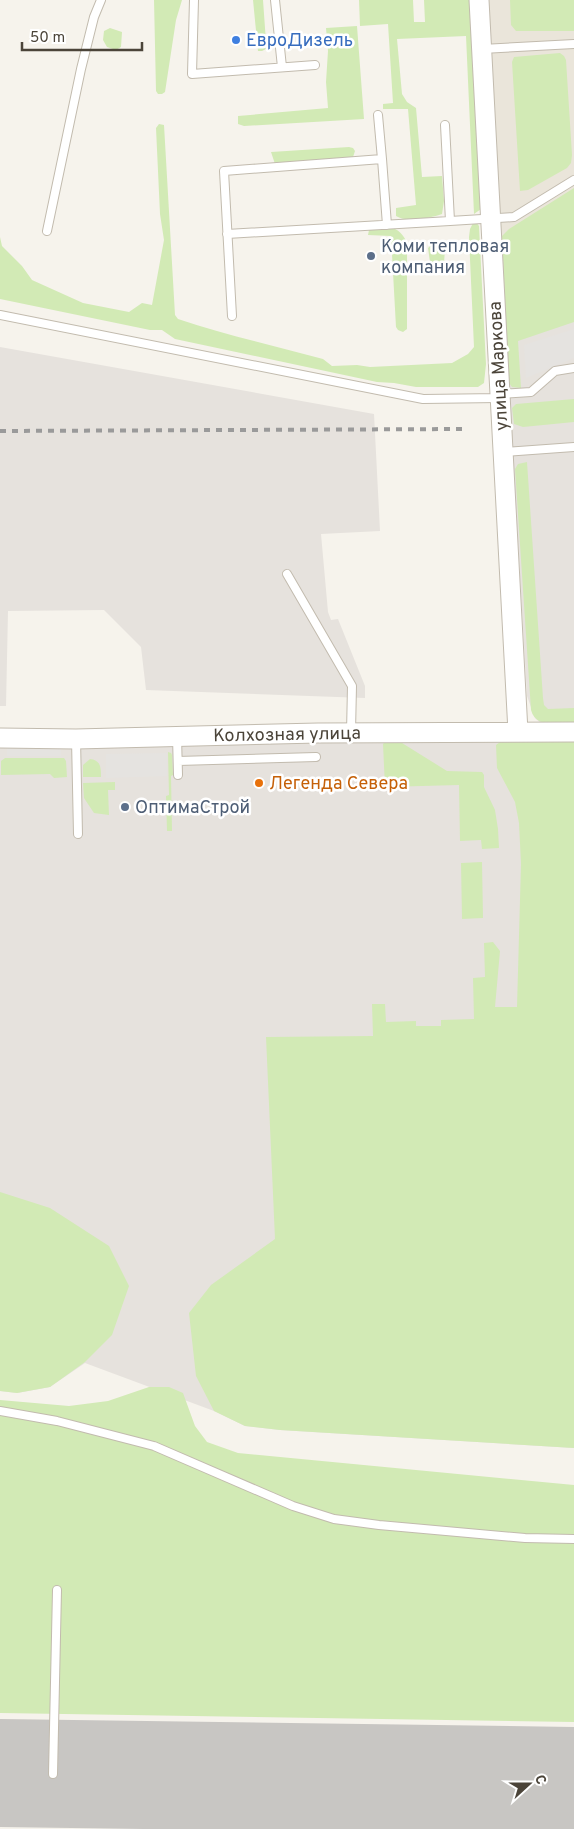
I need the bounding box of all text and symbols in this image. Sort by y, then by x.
scale bar [22,20,142,52]
text: 50 m [30,29,65,48]
place label: ЕвроДизель [246,30,353,53]
marker: ЕвроДизель [230,34,242,46]
place label: Коми тепловая компания [381,236,509,280]
marker: Коми тепловая компания [365,250,377,262]
street label: улица Маркова [485,301,514,431]
street label: Колхозная улица [213,723,361,748]
place label: Легенда Севера [269,773,408,796]
marker: Легенда Севера [253,777,265,789]
place label: ОптимаСтрой [135,797,250,820]
marker: ОптимаСтрой [119,801,131,813]
north arrow [504,1759,554,1809]
text: С [530,1773,549,1787]

